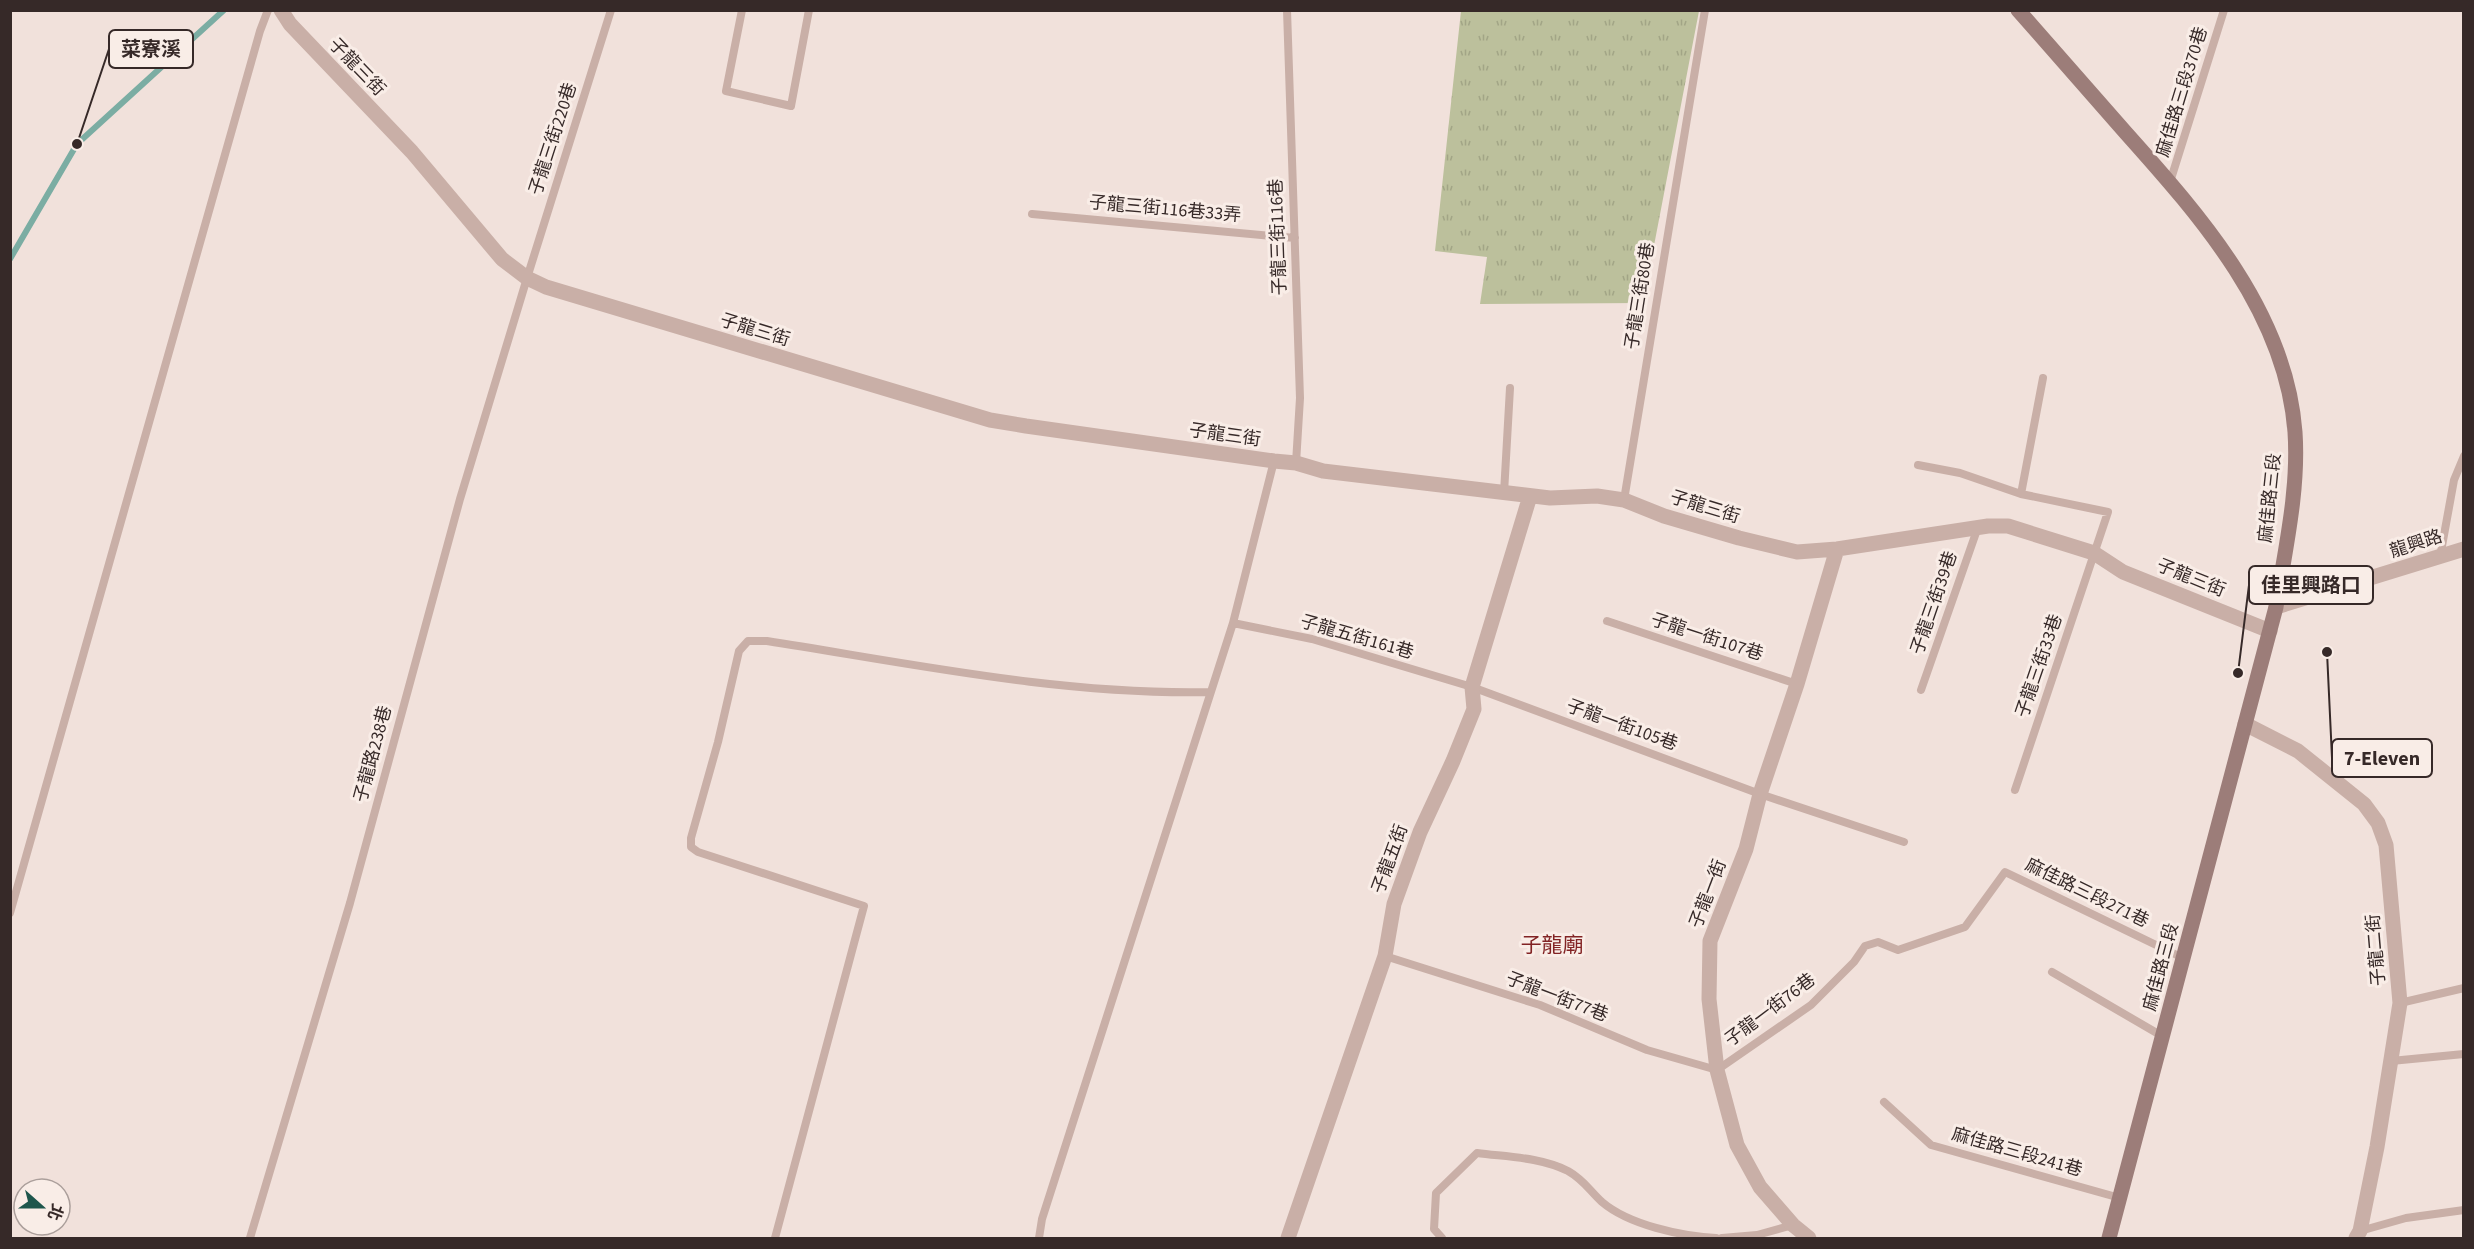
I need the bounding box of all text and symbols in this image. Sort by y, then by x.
street label: 麻佳路三段370巷 [2150,24,2214,160]
callout: 菜寮溪 [109,30,193,68]
street label: 子龍三街 [323,32,391,102]
text: 菜寮溪 [121,36,181,64]
street label: 子龍三街220巷 [523,80,583,198]
street label: 子龍三街116巷 [1263,178,1293,296]
street label: 子龍三街116巷33弄 [1088,190,1242,228]
street label: 子龍三街80巷 [1619,241,1661,351]
street label: 子龍三街 [717,308,793,352]
street label: 子龍三街 [1188,418,1262,452]
street label: 麻佳路三段 [2253,452,2287,544]
street label: 子龍三街 [1667,485,1743,529]
street label: 龍興路 [2386,524,2446,564]
street label: 子龍三街39巷 [1905,548,1963,658]
street label: 子龍三街 [2153,553,2229,603]
callout: 佳里興路口 [2249,566,2373,604]
text: 佳里興路口 [2261,572,2361,600]
street label: 子龍一街107巷 [1648,607,1766,667]
street label: 子龍五街161巷 [1297,609,1417,665]
street label: 子龍三街33巷 [2010,611,2068,721]
street label: 子龍一街105巷 [1563,693,1681,757]
street label: 子龍路238巷 [348,703,398,805]
callout: 7-Eleven [2332,739,2432,777]
text: 7-Eleven [2344,745,2420,773]
street label: 子龍五街 [1366,821,1414,897]
street label: 麻佳路三段271巷 [2021,852,2153,934]
street label: 子龍一街 [1683,856,1733,932]
street label: 子龍二街 [2360,913,2392,987]
street label: 麻佳路三段 [2137,920,2185,1014]
district label: 子龍廟 [1521,930,1584,960]
street label: 子龍一街77巷 [1502,966,1612,1028]
street label: 子龍一街76巷 [1719,968,1821,1052]
street label: 麻佳路三段241巷 [1949,1121,2085,1183]
north arrow [12,1177,72,1237]
text: 北 [42,1201,68,1223]

